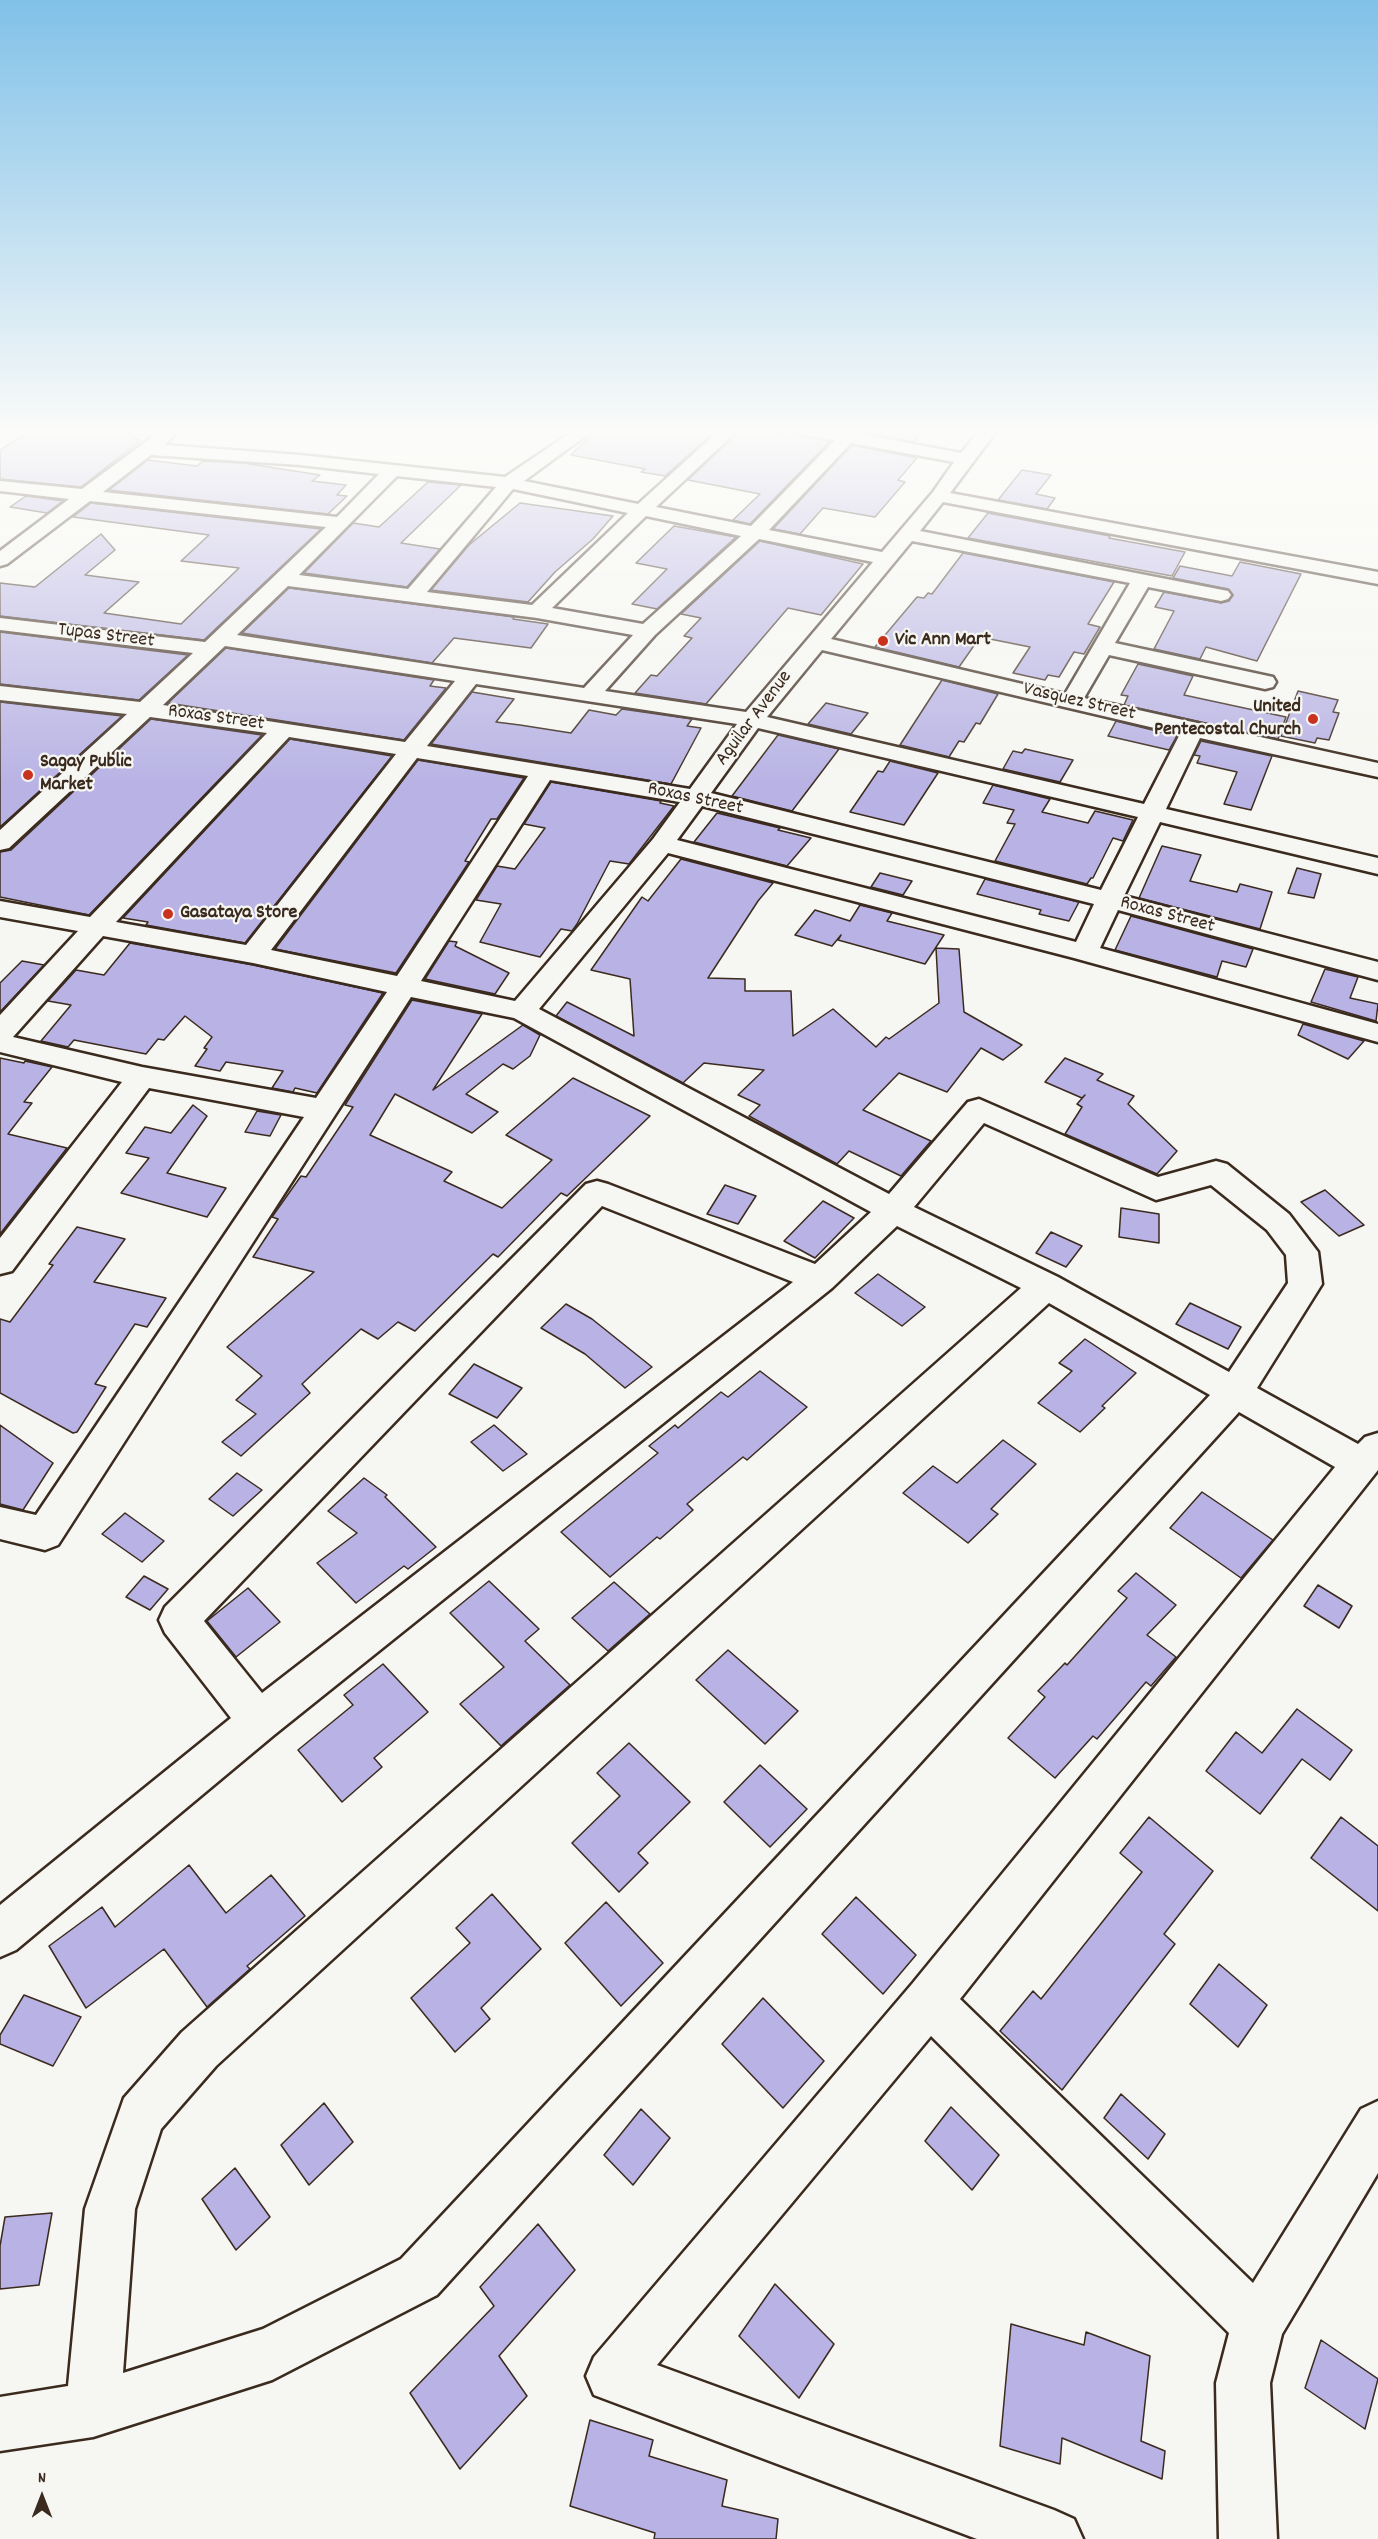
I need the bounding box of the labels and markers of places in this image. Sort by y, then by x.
place label: Vic Ann Mart [895,629,991,653]
marker: Vic Ann Mart [876,634,890,648]
place label: United Pentecostal Church [1154,696,1301,743]
marker: United Pentecostal Church [1306,712,1320,726]
place label: Sagay Public Market [40,751,132,798]
marker: Sagay Public Market [21,768,35,782]
place label: Gasataya Store [180,902,297,926]
marker: Gasataya Store [161,907,175,921]

